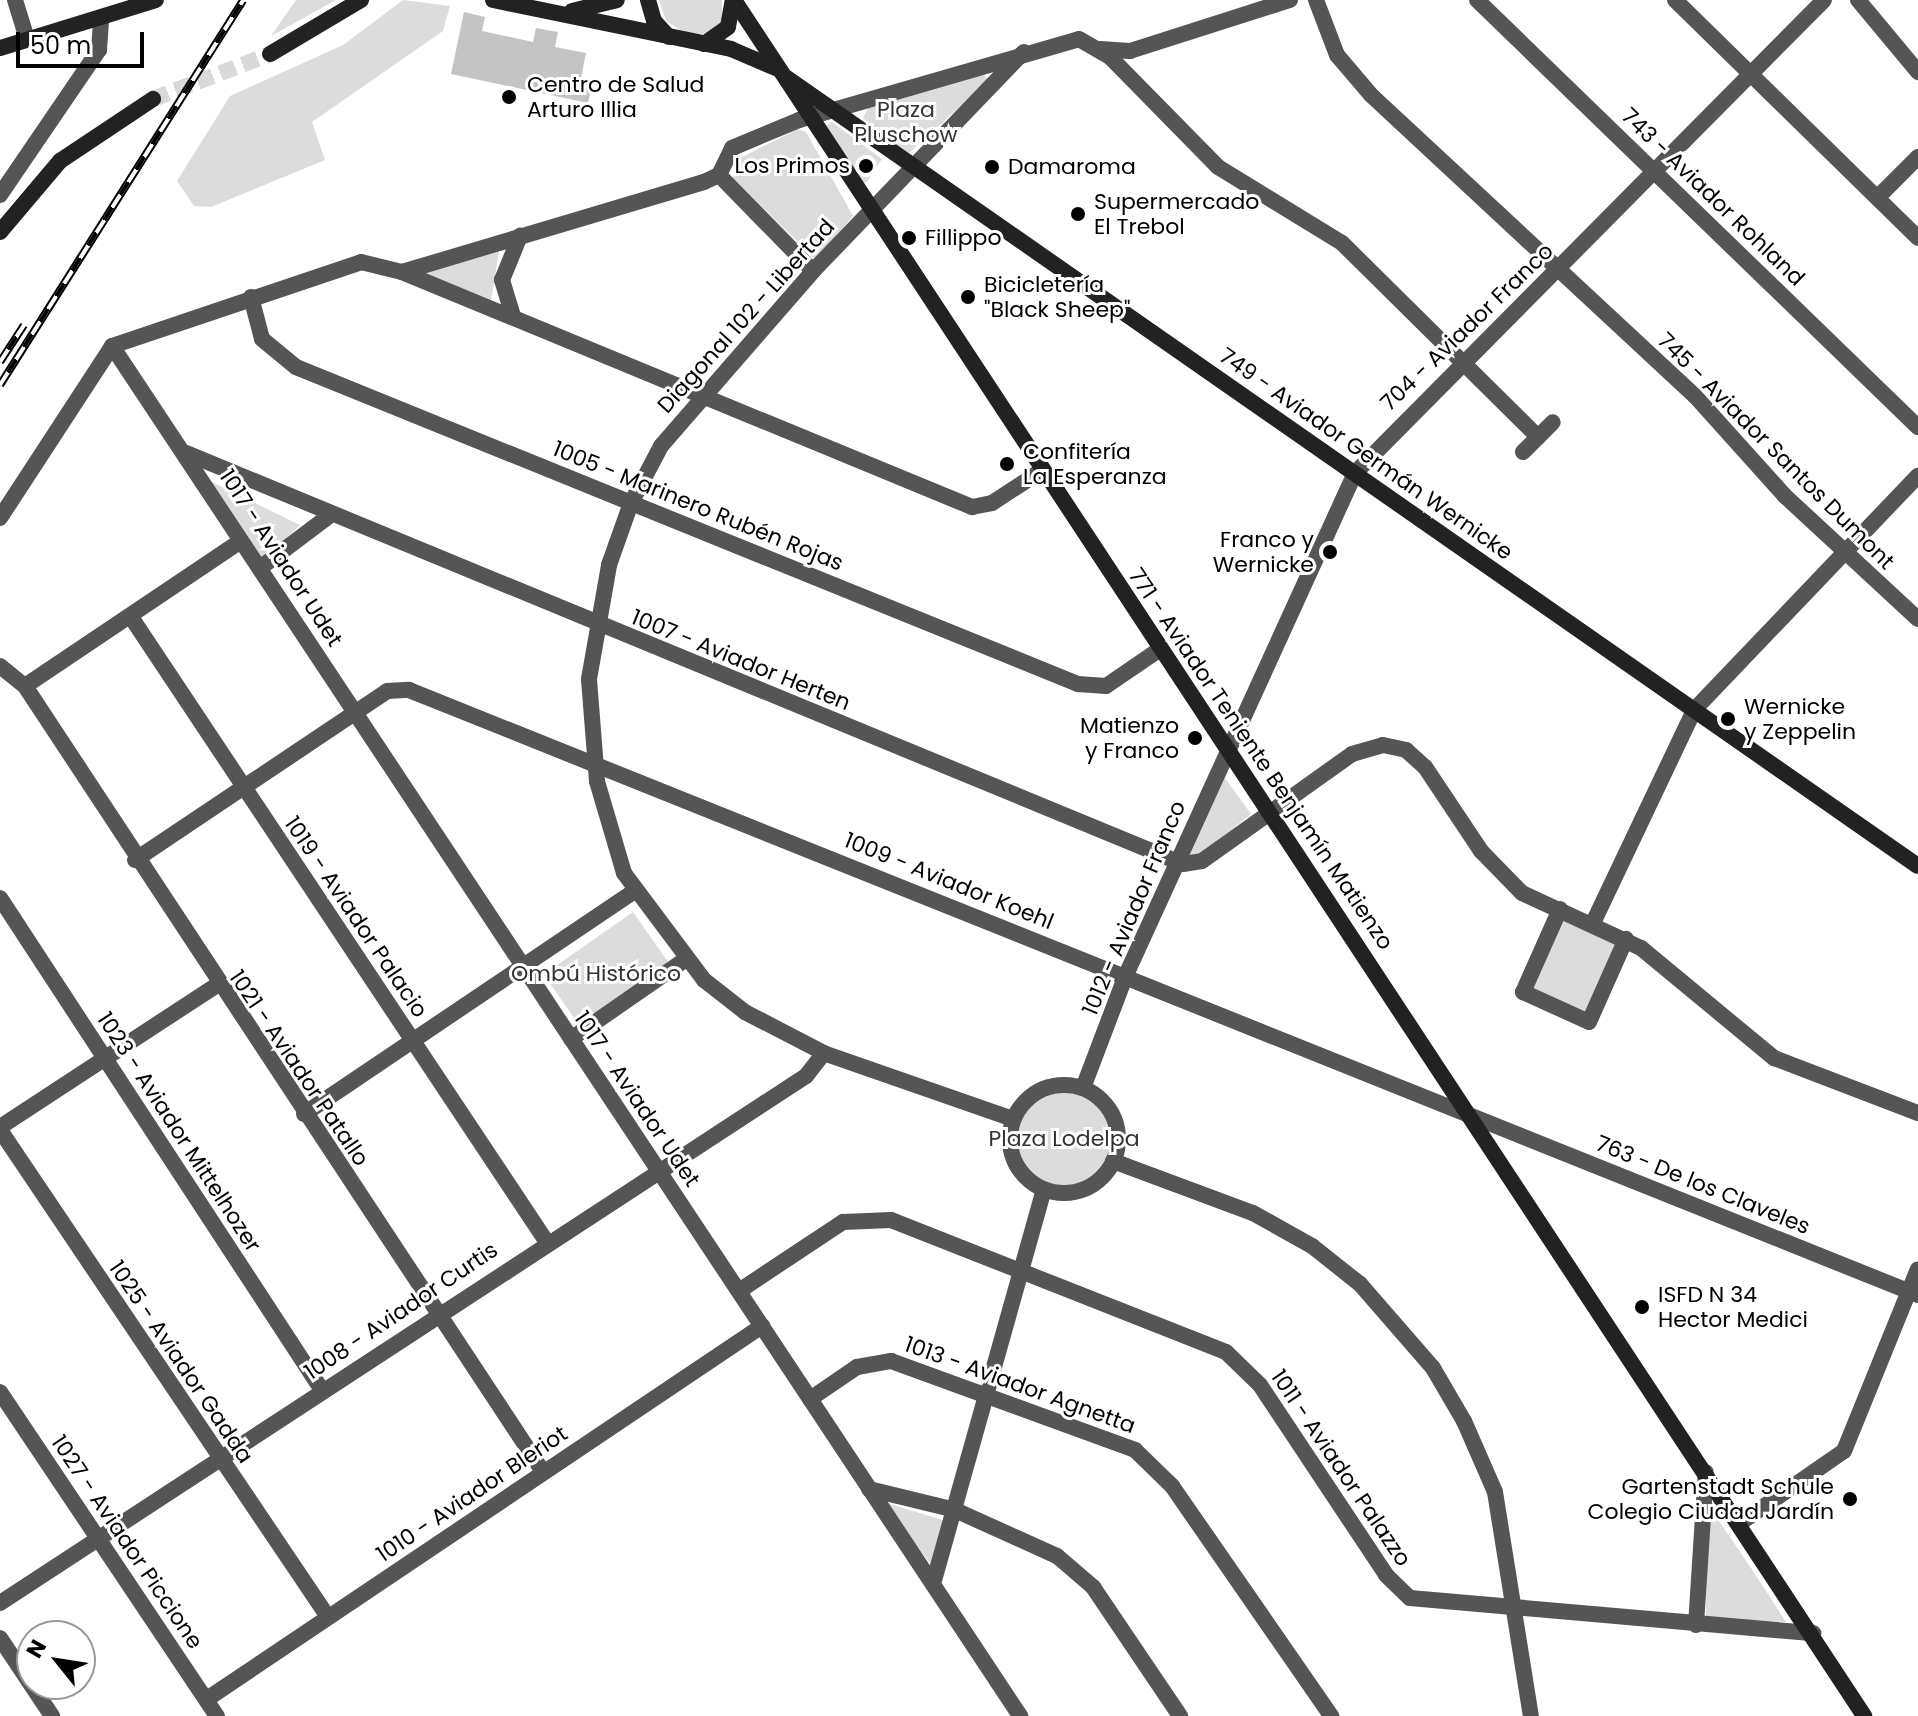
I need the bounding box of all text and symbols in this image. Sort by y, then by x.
scale bar [20,16,148,66]
text: 50 m [30,29,91,62]
place label: Centro de Salud Arturo Illia [527,71,704,122]
marker: Centro de Salud Arturo Illia [498,86,520,108]
park label: Plaza Pluschow [854,96,958,148]
street label: 743 - Aviador Rohland [1616,103,1810,291]
place label: Los Primos [734,153,850,179]
place label: Damaroma [1008,154,1136,180]
marker: Los Primos [857,157,875,175]
marker: Damaroma [983,158,1001,176]
place label: Supermercado El Trebol [1094,188,1259,240]
marker: Supermercado El Trebol [1069,205,1087,223]
street label: Diagonal 102 - Libertad [652,214,840,418]
place label: Fillippo [925,225,1002,251]
marker: Fillippo [900,229,918,247]
street label: 704 - Aviador Franco [1375,238,1559,416]
place label: Bicicletería "Black Sheep" [984,271,1130,322]
marker: Bicicletería "Black Sheep" [959,288,977,306]
street label: 745 - Aviador Santos Dumont [1652,327,1900,575]
street label: 749 - Aviador Germán Wernicke [1214,342,1518,566]
street label: 1005 - Marinero Rubén Rojas [549,436,847,576]
place label: Confitería La Esperanza [1023,438,1167,490]
marker: Confitería La Esperanza [998,455,1016,473]
street label: 1017 - Aviador Udet [214,465,348,651]
place label: Franco y Wernicke [1213,526,1314,578]
marker: Franco y Wernicke [1321,543,1339,561]
street label: 771 - Aviador Teniente Benjamín Matienzo [1123,563,1399,955]
street label: 1007 - Aviador Herten [628,604,854,716]
place label: Wernicke y Zeppelin [1744,693,1856,744]
marker: Wernicke y Zeppelin [1719,710,1737,728]
place label: Matienzo y Franco [1080,712,1179,764]
marker: Matienzo y Franco [1186,729,1204,747]
street label: 1012 - Aviador Franco [1077,797,1191,1019]
street label: 1019 - Aviador Palacio [279,811,433,1023]
street label: 1009 - Aviador Koehl [841,827,1057,935]
park label: Ombú Histórico [511,961,681,987]
street label: 1021 - Aviador Patallo [224,965,374,1171]
street label: 1017 - Aviador Udet [569,1006,705,1192]
street label: 1023 - Aviador Mittelhozer [92,1007,266,1257]
park label: Plaza Lodelpa [988,1126,1140,1152]
street label: 763 - De los Claveles [1592,1130,1814,1240]
street label: 1008 - Aviador Curtis [299,1237,503,1385]
street label: 1025 - Aviador Gadda [103,1256,259,1468]
place label: ISFD N 34 Hector Medici [1658,1281,1808,1332]
marker: ISFD N 34 Hector Medici [1633,1298,1651,1316]
street label: 1013 - Aviador Agnetta [901,1331,1139,1439]
street label: 1011 - Aviador Palazzo [1265,1365,1417,1571]
street label: 1010 - Aviador Bleriot [372,1420,572,1568]
street label: 1027 - Aviador Piccione [46,1430,208,1654]
place label: Gartenstadt Schule Colegio Ciudad Jardín [1588,1473,1834,1524]
marker: Gartenstadt Schule Colegio Ciudad Jardín [1841,1490,1859,1508]
north arrow [16,1620,96,1700]
text: N [19,1634,54,1664]

